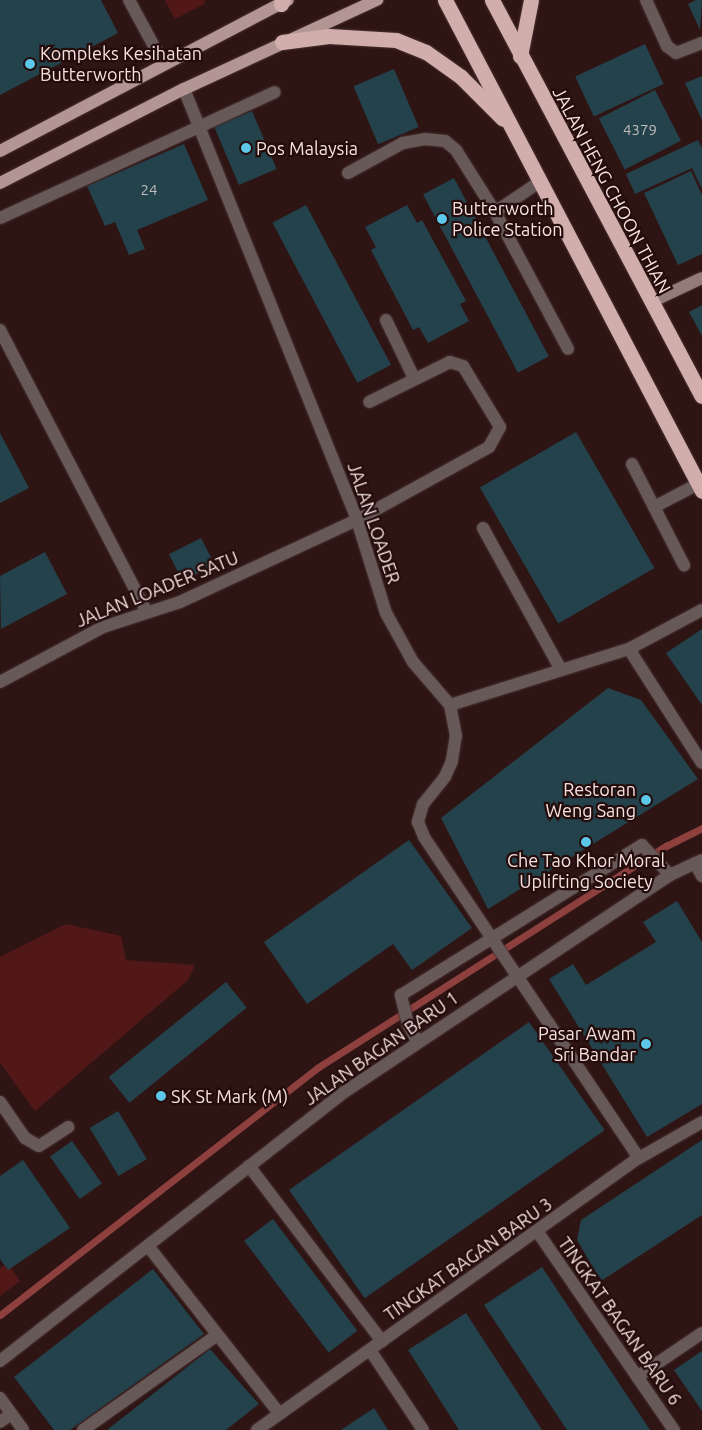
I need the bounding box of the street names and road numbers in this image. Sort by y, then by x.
street label: JALAN HENG CHOON THIAN [548,83,676,297]
street label: JALAN LOADER [343,459,405,587]
street label: JALAN LOADER SATU [73,546,241,632]
street label: JALAN BAGAN BARU 1 [300,987,462,1109]
street label: TINGKAT BAGAN BARU 3 [380,1193,556,1325]
street label: TINGKAT BAGAN BARU 6 [554,1233,686,1409]

